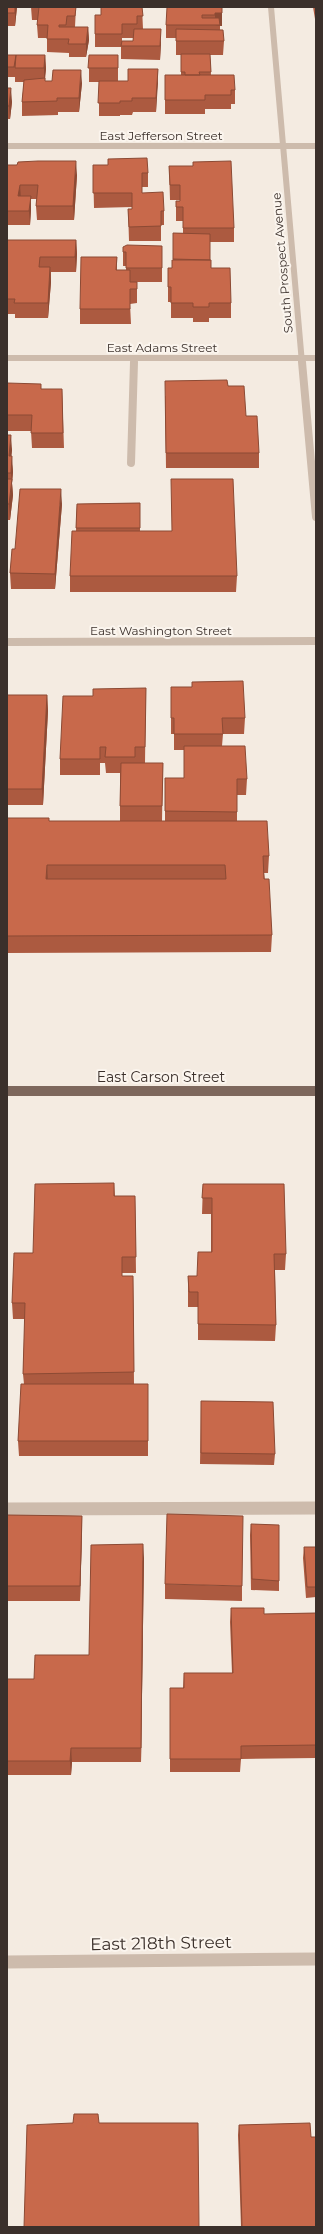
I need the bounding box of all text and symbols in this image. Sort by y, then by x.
street label: East Jefferson Street [99,128,223,143]
street label: South Prospect Avenue [268,192,296,334]
street label: East Adams Street [107,340,217,355]
street label: East Washington Street [90,623,232,638]
street label: East Carson Street [97,1068,226,1086]
street label: East 218th Street [90,1932,232,1954]

